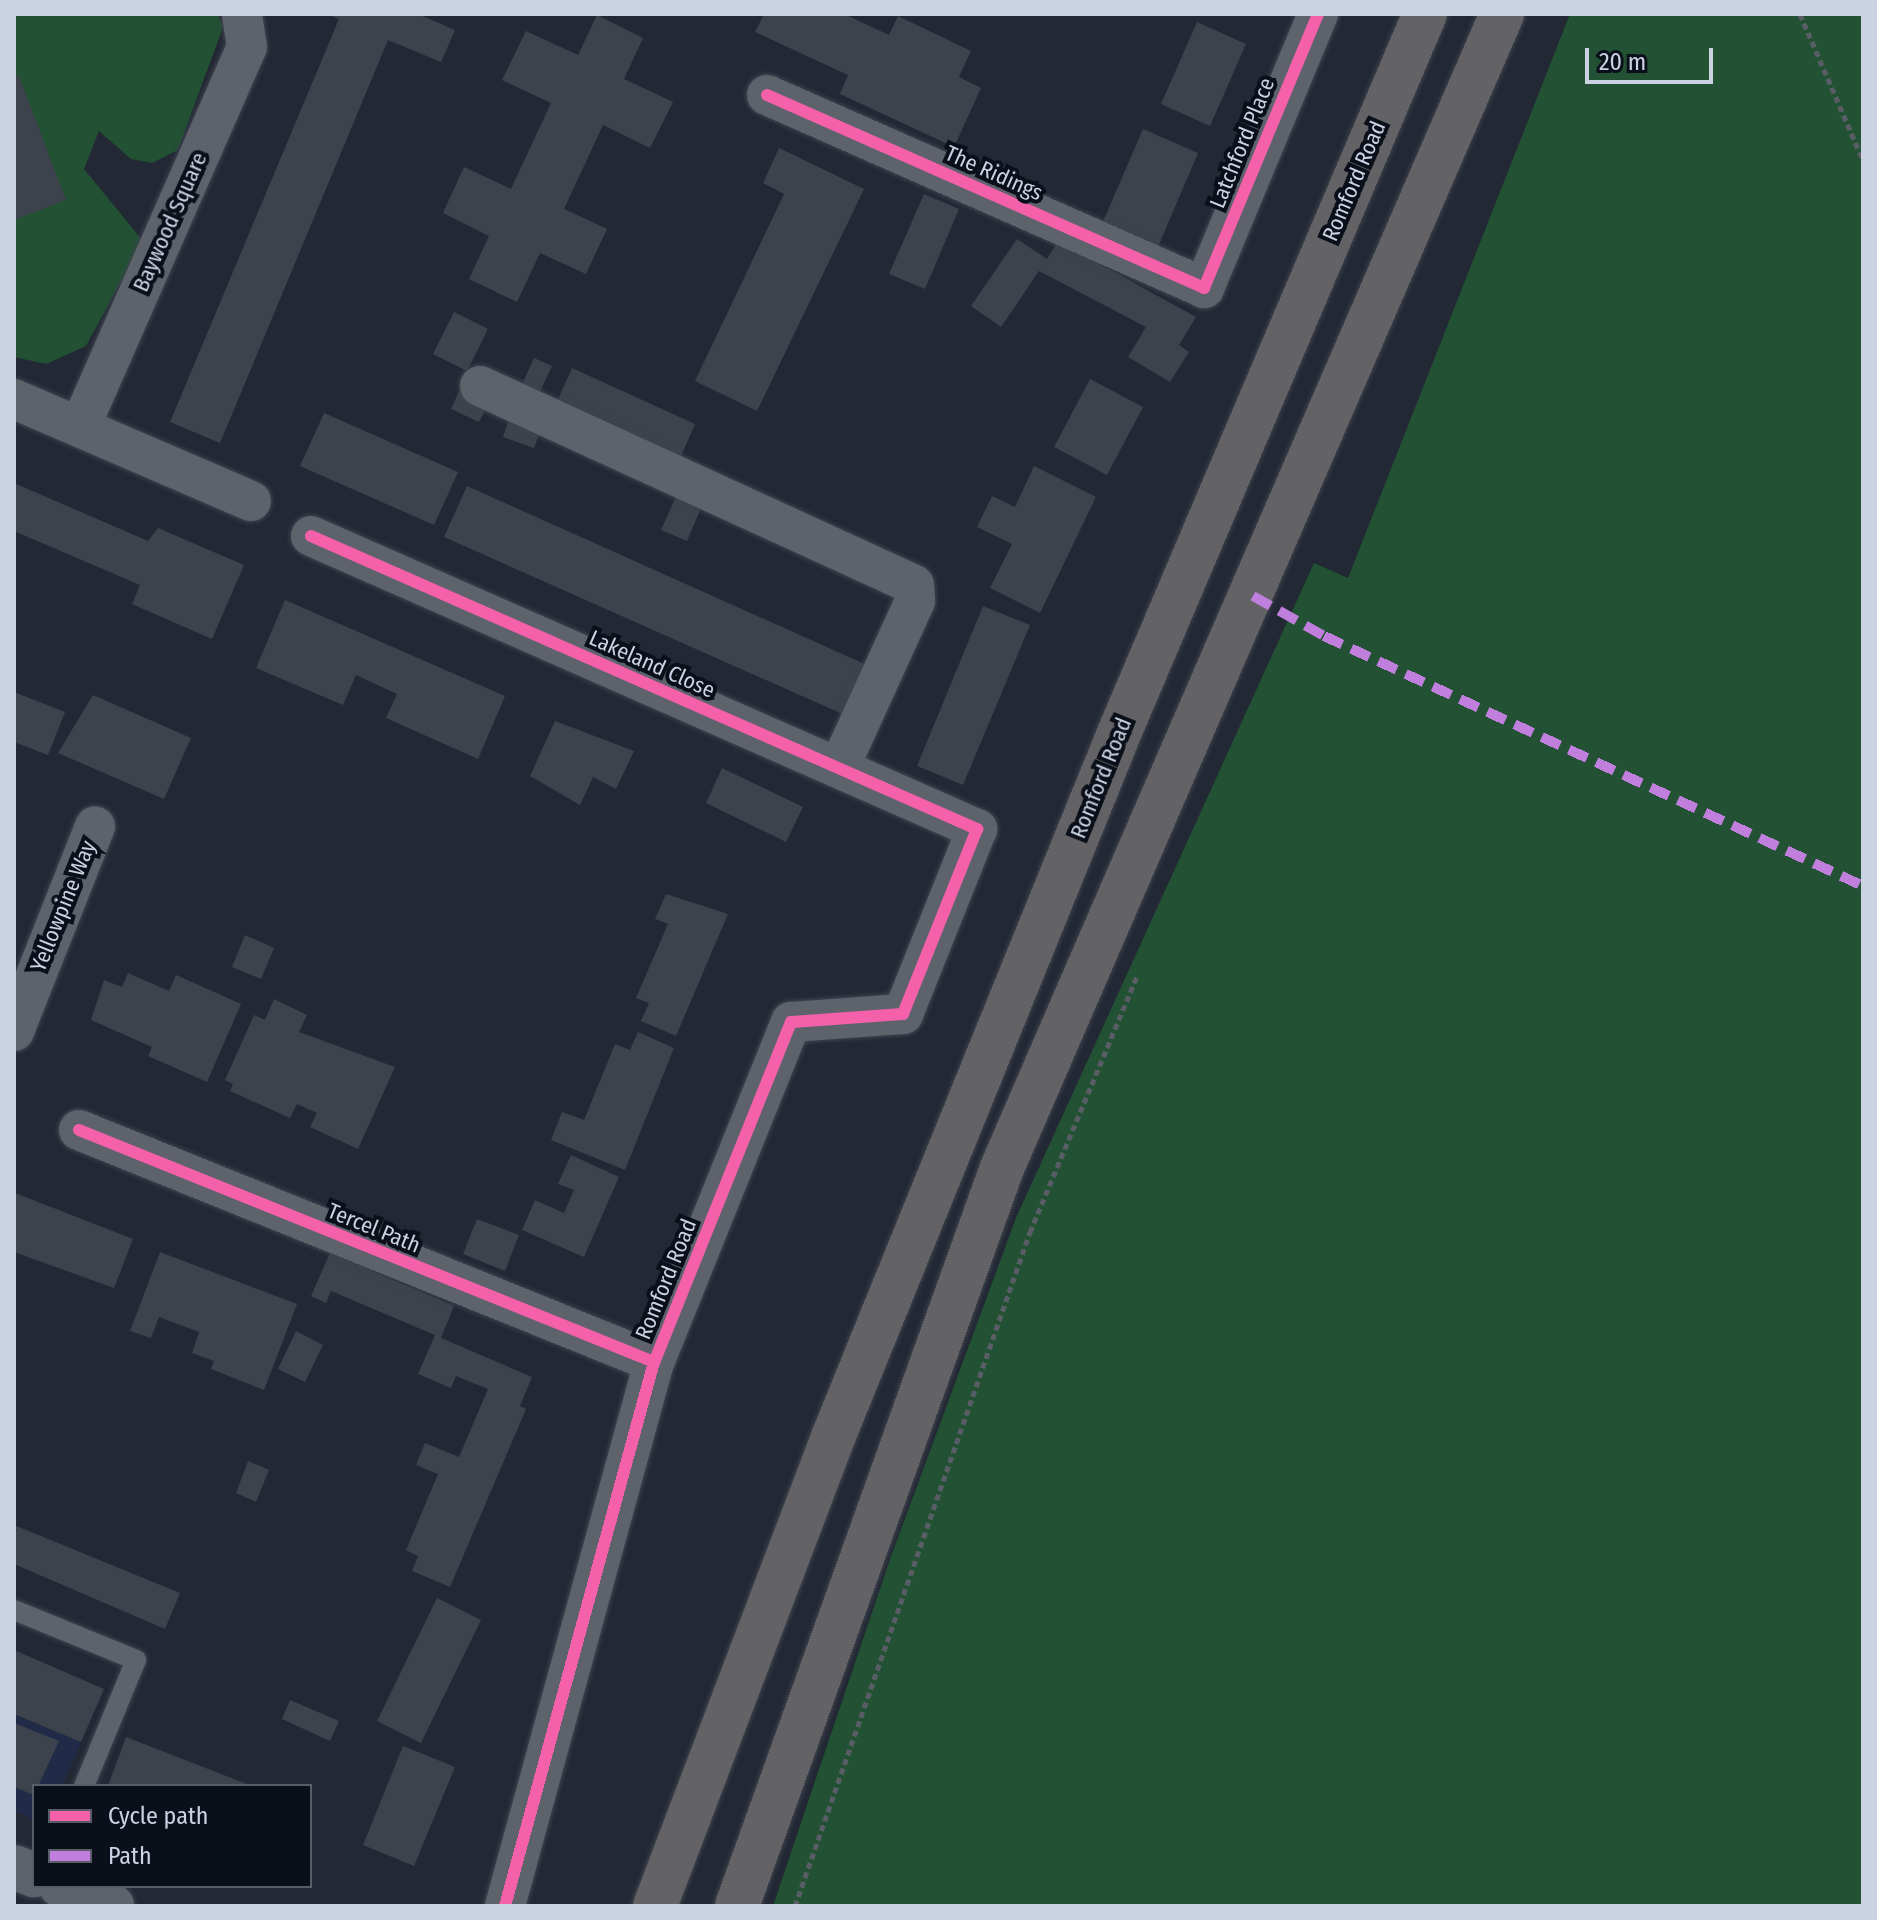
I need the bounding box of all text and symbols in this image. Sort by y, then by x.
scale bar [1589,32,1717,82]
text: 20 m [1599,48,1646,76]
street label: Latchford Place [1204,74,1280,212]
street label: Romford Road [1317,117,1391,245]
street label: The Ridings [941,140,1047,206]
street label: Baywood Square [127,148,213,296]
street label: Lakeland Close [585,625,719,703]
street label: Romford Road [1065,714,1137,842]
street label: Yellowpine Way [25,837,101,975]
street label: Tercel Path [324,1197,424,1259]
street label: Romford Road [630,1215,702,1343]
legend [32,1784,312,1888]
text: Cycle path [108,1802,208,1830]
text: Path [108,1842,152,1870]

